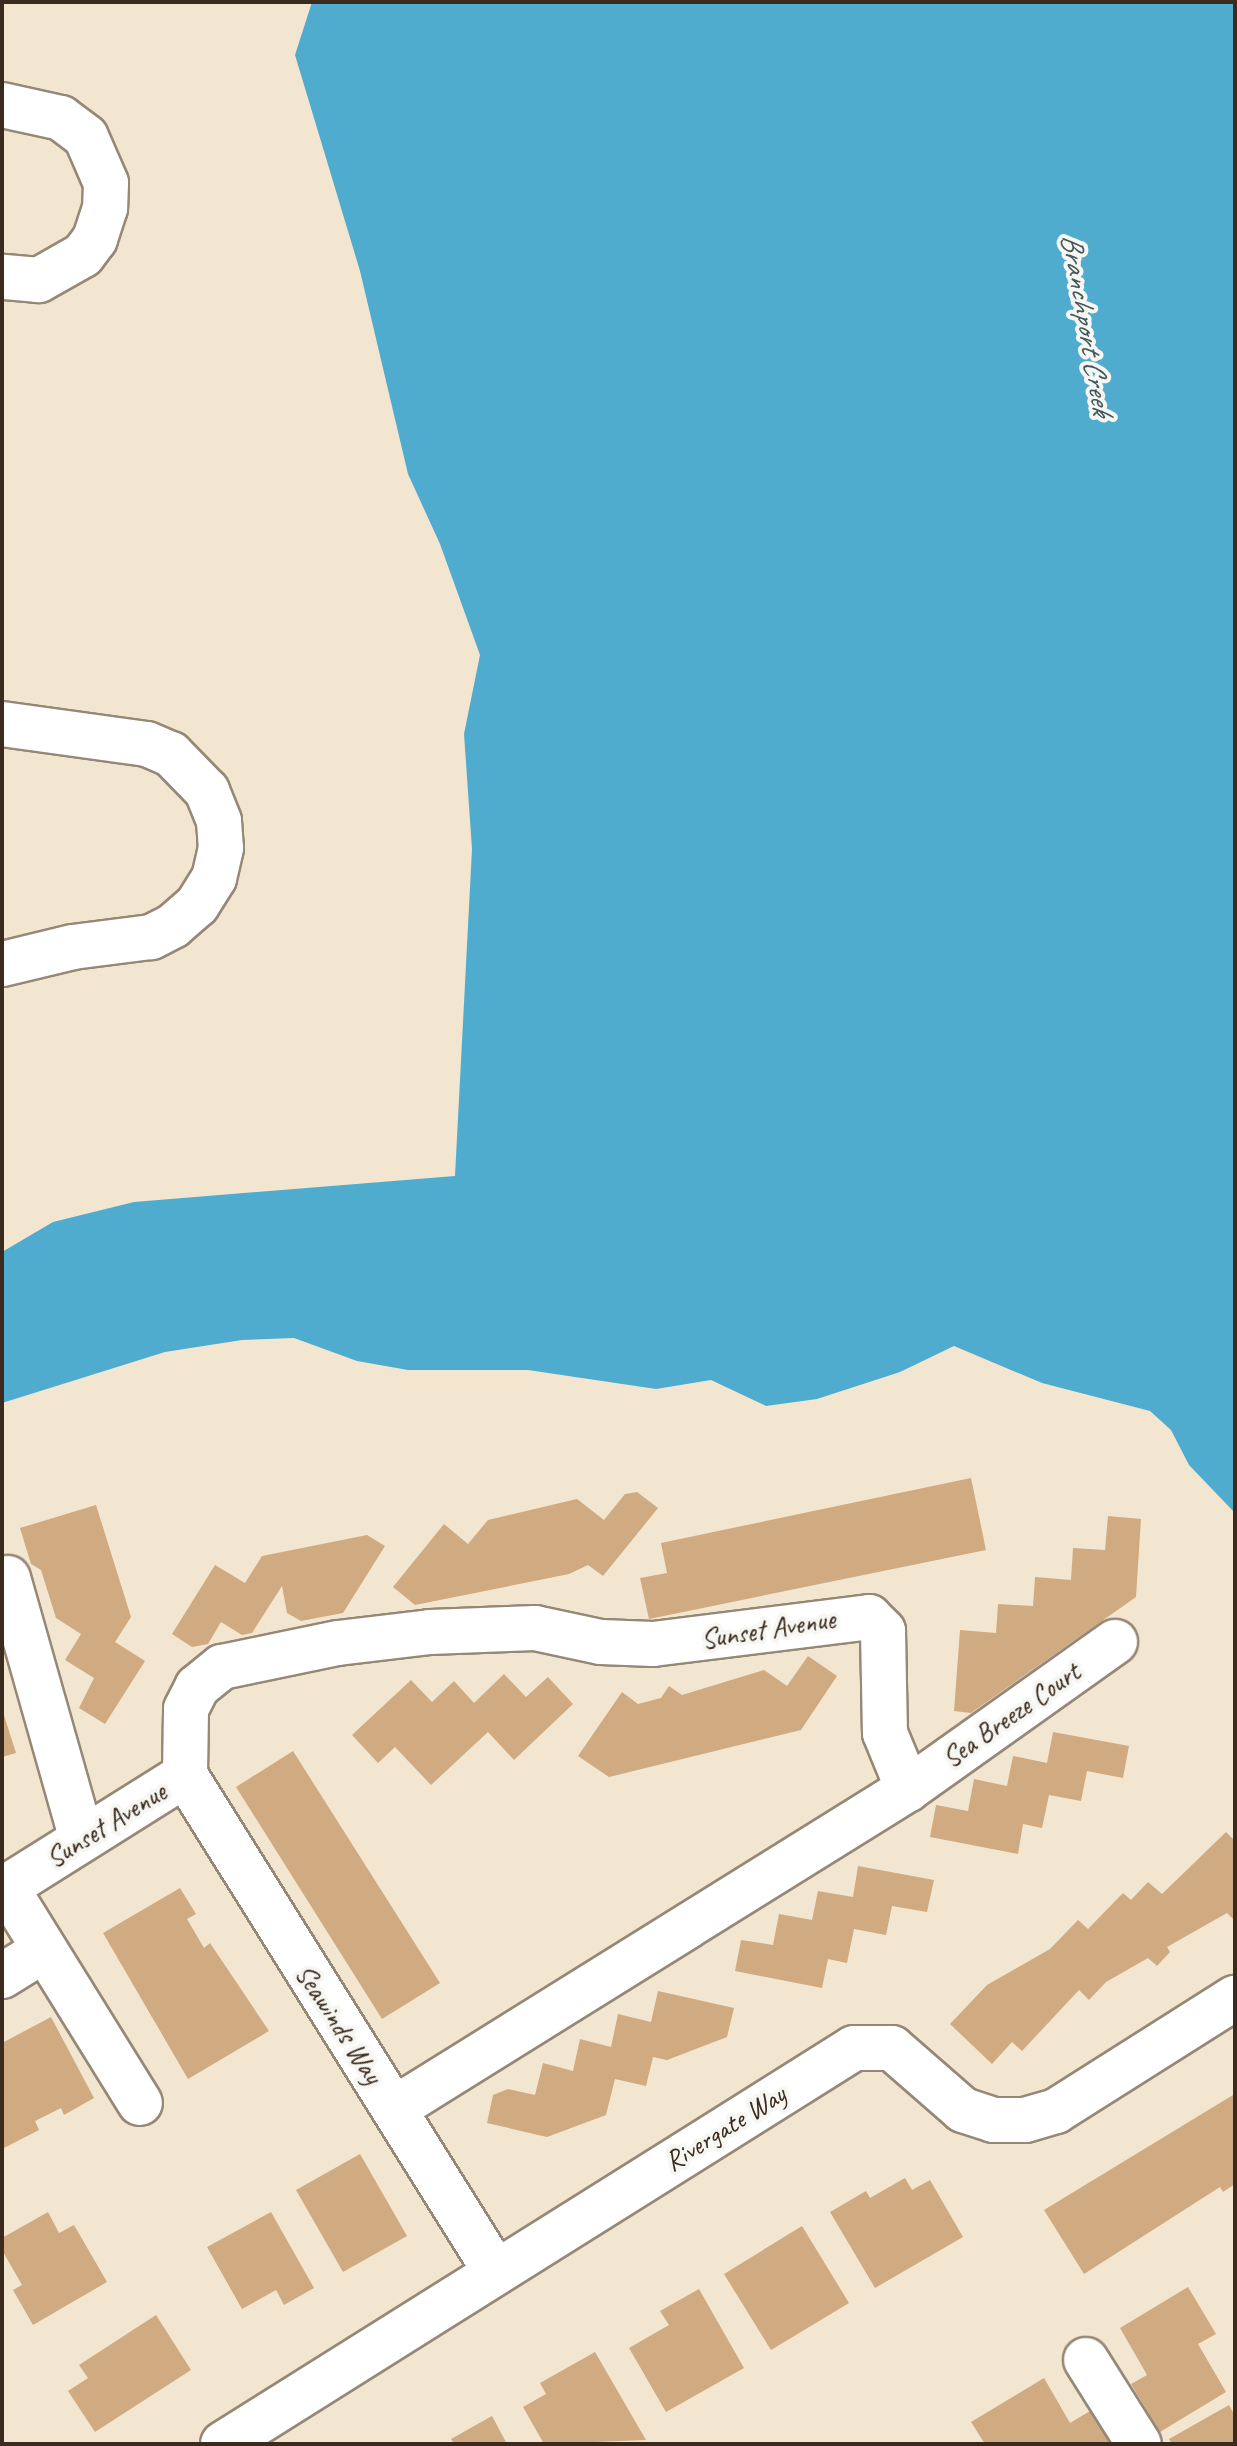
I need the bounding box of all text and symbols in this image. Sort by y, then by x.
water label: Branchport Creek [1053,231,1121,417]
street label: Sunset Avenue [699,1602,837,1656]
street label: Sea Breeze Court [936,1655,1086,1775]
street label: Sunset Avenue [40,1775,172,1875]
street label: Seawinds Way [288,1958,390,2090]
street label: Rivergate Way [658,2077,792,2179]

